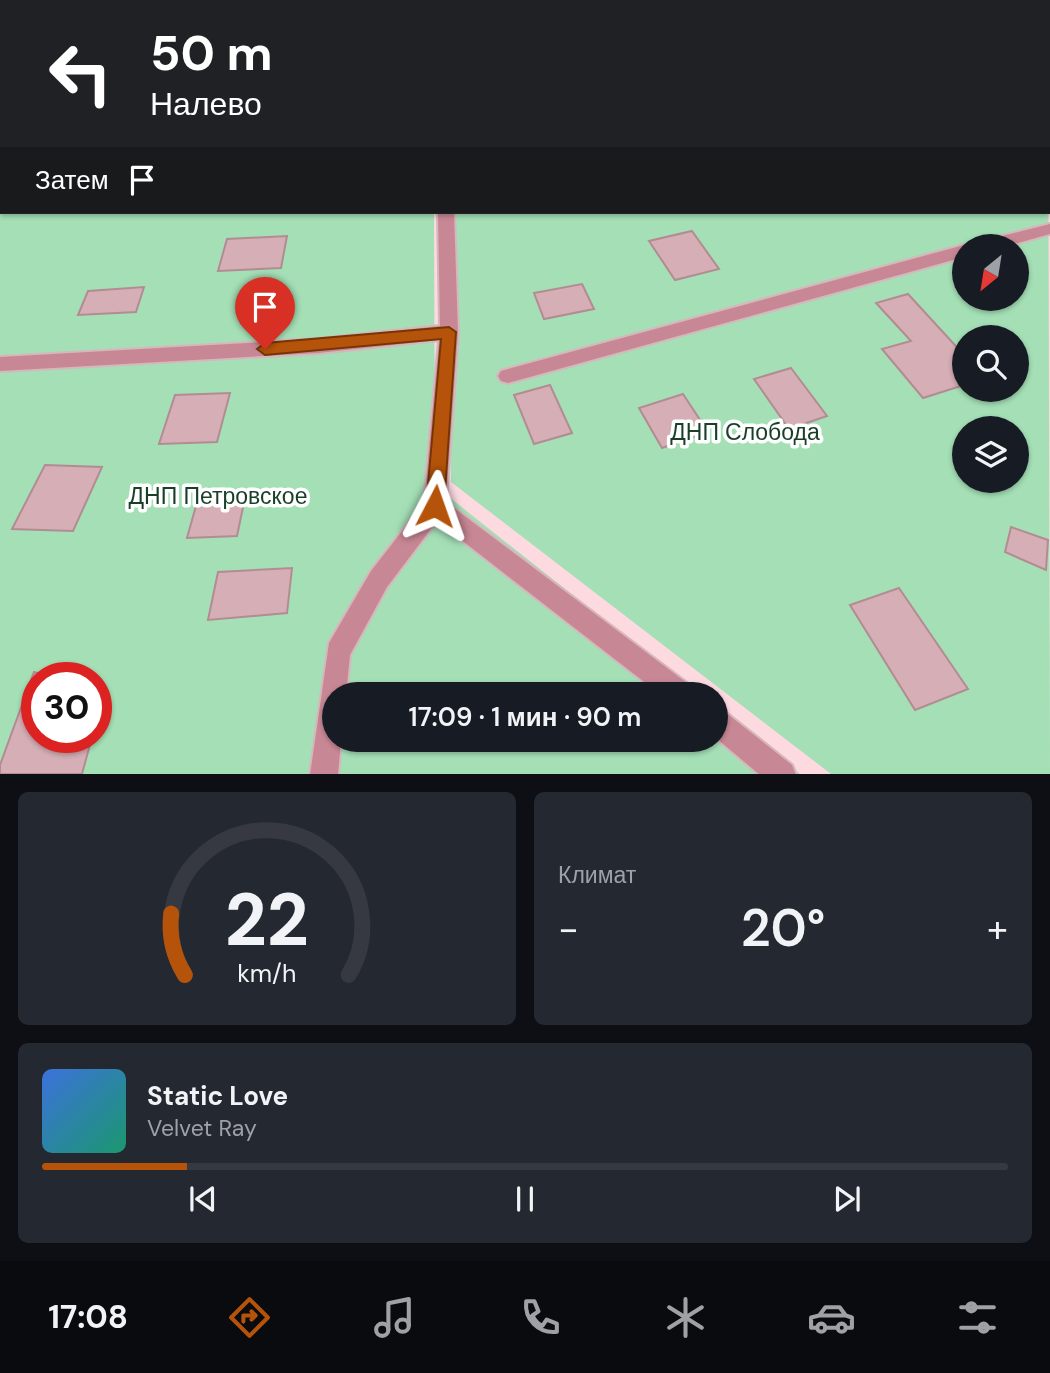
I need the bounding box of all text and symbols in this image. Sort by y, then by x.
text: 50 m [150,21,273,85]
icon: left [35,28,126,119]
text: Налево [150,83,262,125]
icon: arrive [123,161,161,199]
text: Затем [35,163,109,197]
north arrow [952,234,1029,312]
map controls [952,234,1029,493]
pin [235,277,295,349]
icon: arrive [246,288,284,326]
button: search [952,325,1029,402]
button: layers [952,416,1029,493]
park label: ДНП Слобода [670,417,820,447]
position arrow [398,469,472,543]
park label: ДНП Петровское [129,481,307,511]
speed limit sign: 30 [21,662,112,753]
text: 17:09 · 1 мин · 90 m [409,700,641,734]
text: Климат [558,860,636,890]
text: 22 [225,873,309,968]
text: 20° [741,894,825,962]
text: − [558,904,579,954]
text: + [987,904,1008,954]
text: km/h [237,956,297,989]
text: Static Love [147,1079,288,1113]
text: Velvet Ray [147,1113,257,1143]
icon: previous [184,1180,222,1218]
icon: pause [506,1180,544,1218]
icon: next [828,1180,866,1218]
icon: directions [225,1293,274,1342]
icon: music [370,1293,419,1342]
icon: phone [516,1293,565,1342]
icon: climate [661,1293,710,1342]
icon: car [807,1293,856,1342]
icon: filters [953,1293,1002,1342]
text: 17:08 [48,1296,128,1338]

